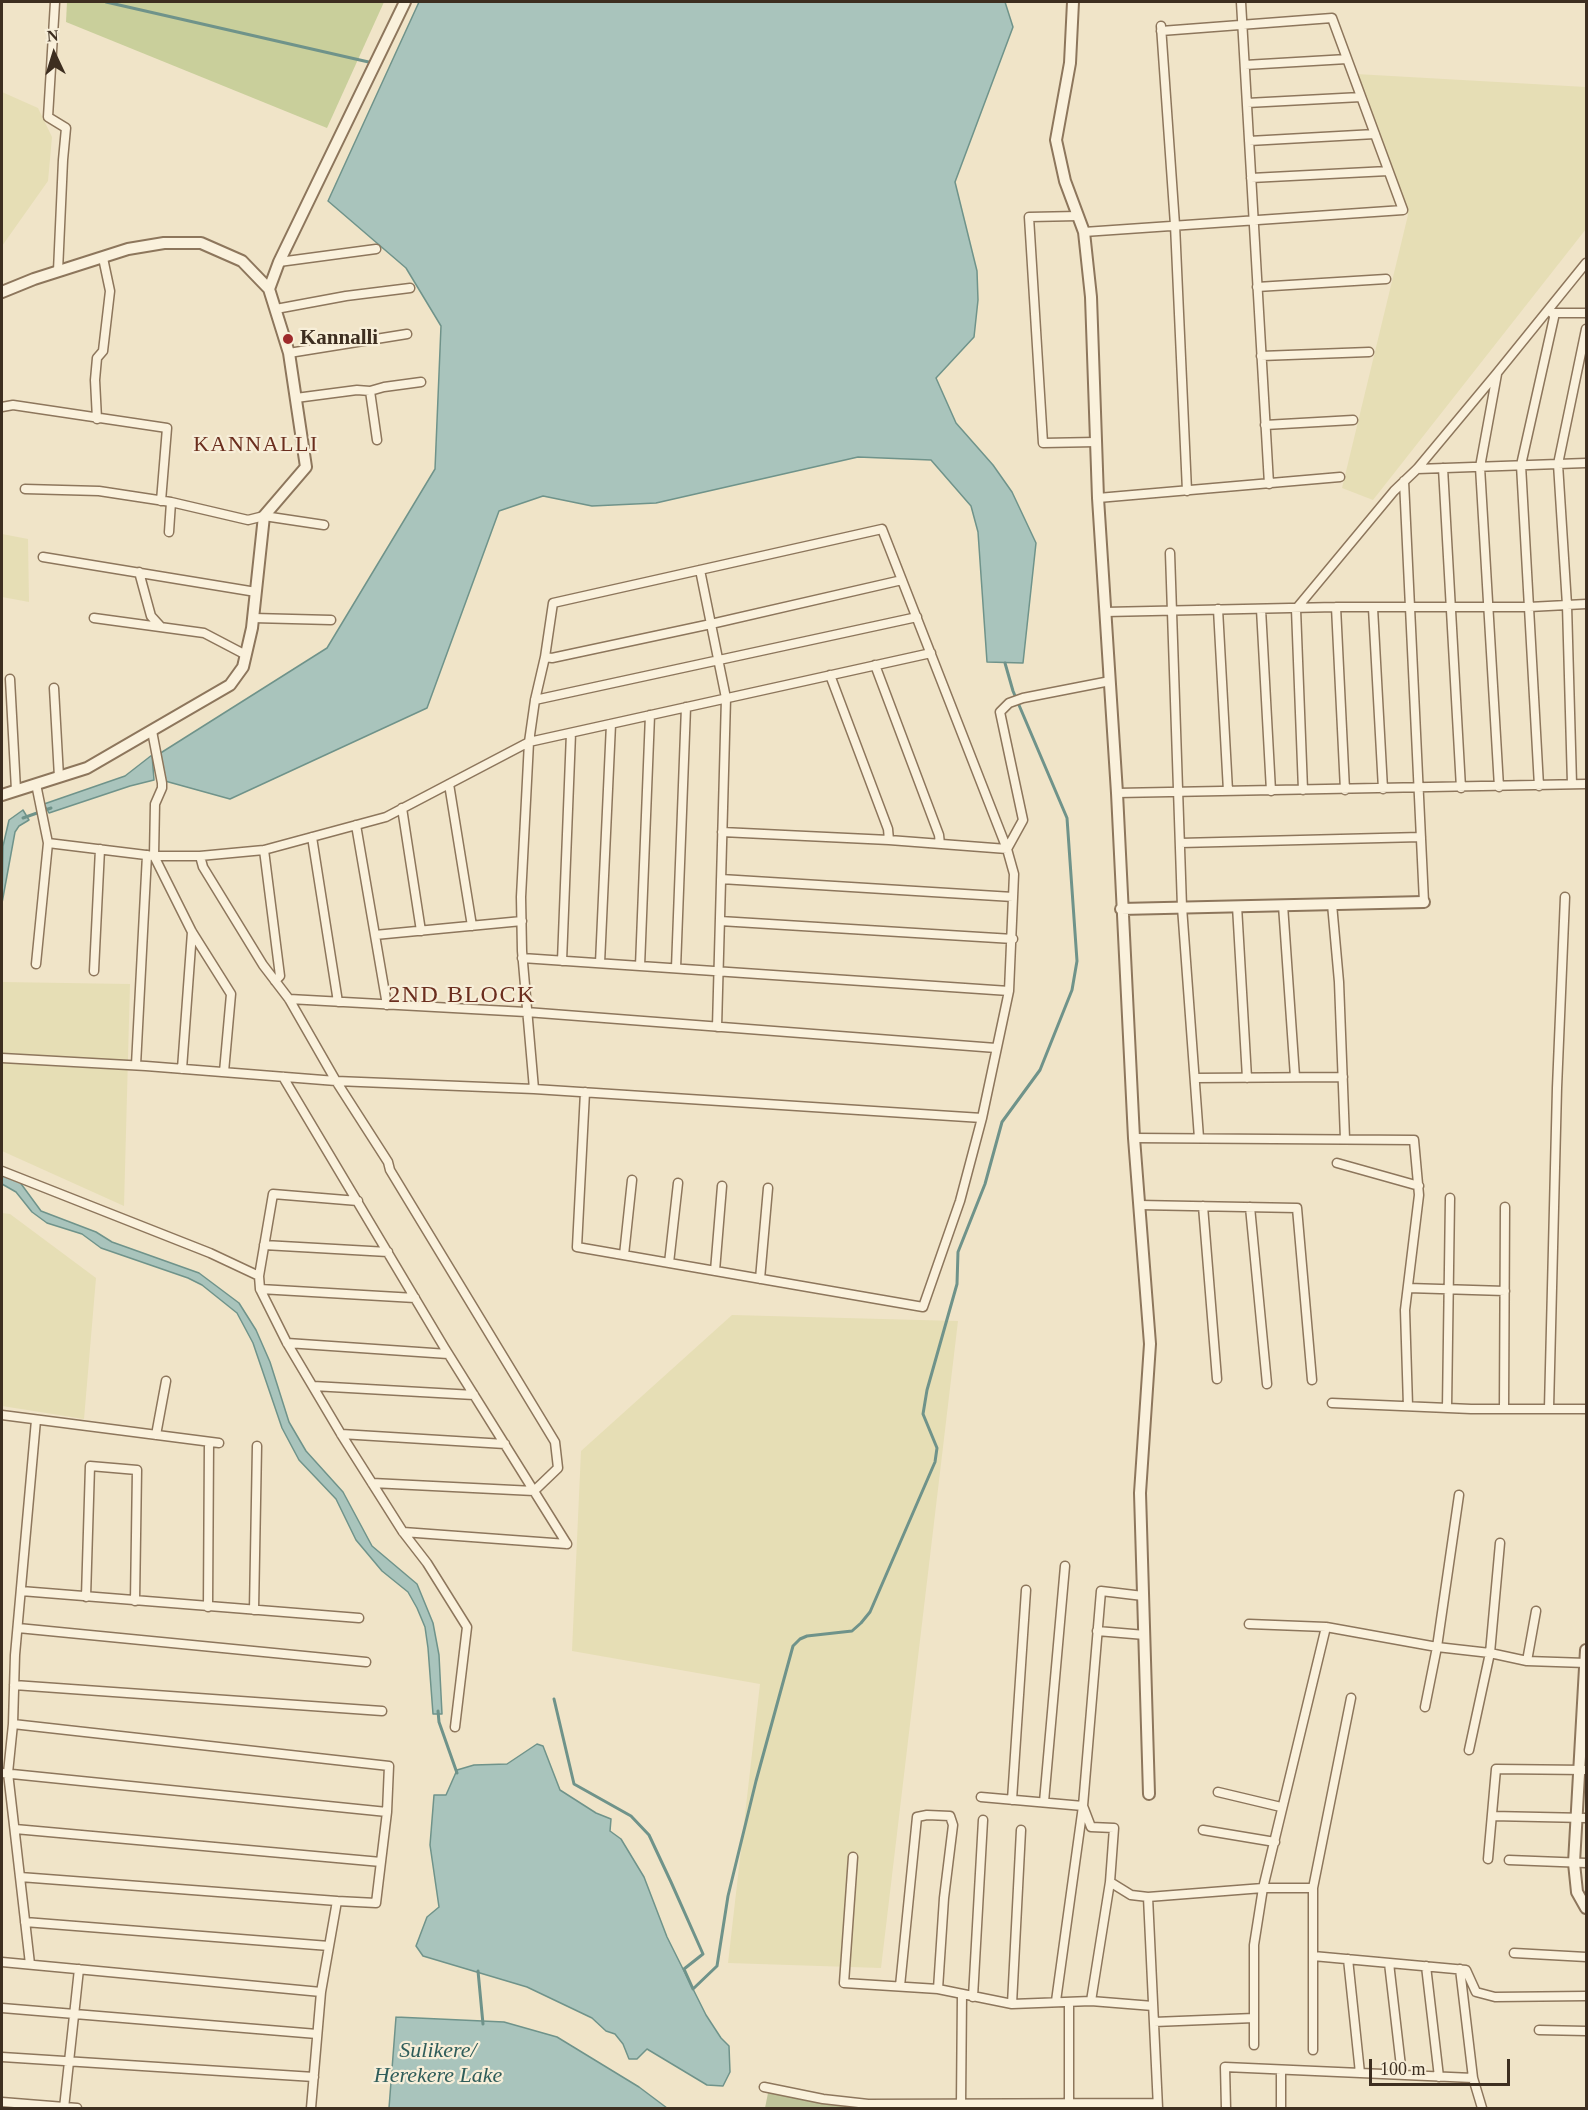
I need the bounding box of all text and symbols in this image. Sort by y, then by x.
north arrow [24,24,84,84]
text: N [46,27,59,44]
place label: Kannalli [300,326,378,352]
marker: Kannalli [281,332,295,346]
district label: KANNALLI [193,432,319,458]
district label: 2ND BLOCK [388,982,536,1010]
water label: Sulikere/ Herekere Lake [374,2038,502,2090]
scale bar [1372,2047,1513,2085]
text: 100 m [1380,2059,1426,2079]

